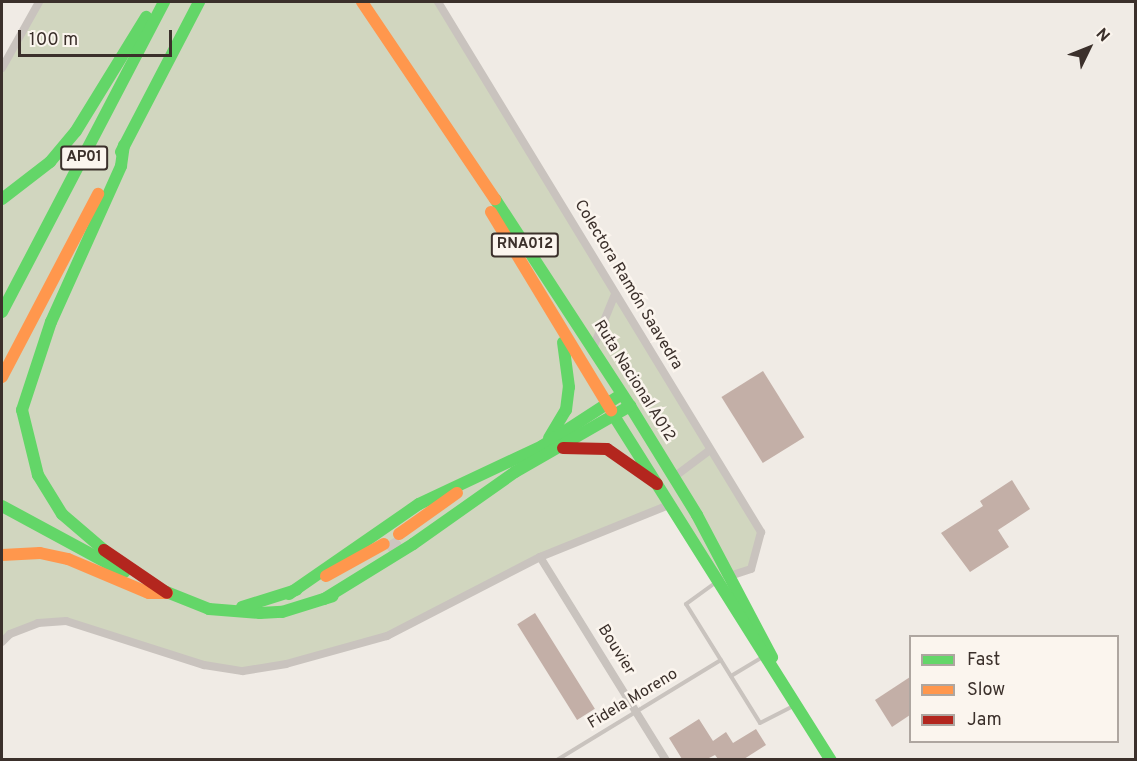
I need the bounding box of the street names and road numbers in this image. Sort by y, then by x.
road number: AP01 [60,146,108,170]
street label: Colectora Ramón Saavedra [570,197,686,373]
road number: RNA012 [490,233,560,257]
street label: Ruta Nacional A012 [589,317,679,445]
street label: Bouvier [593,621,639,679]
street label: Fidela Moreno [585,665,681,733]

